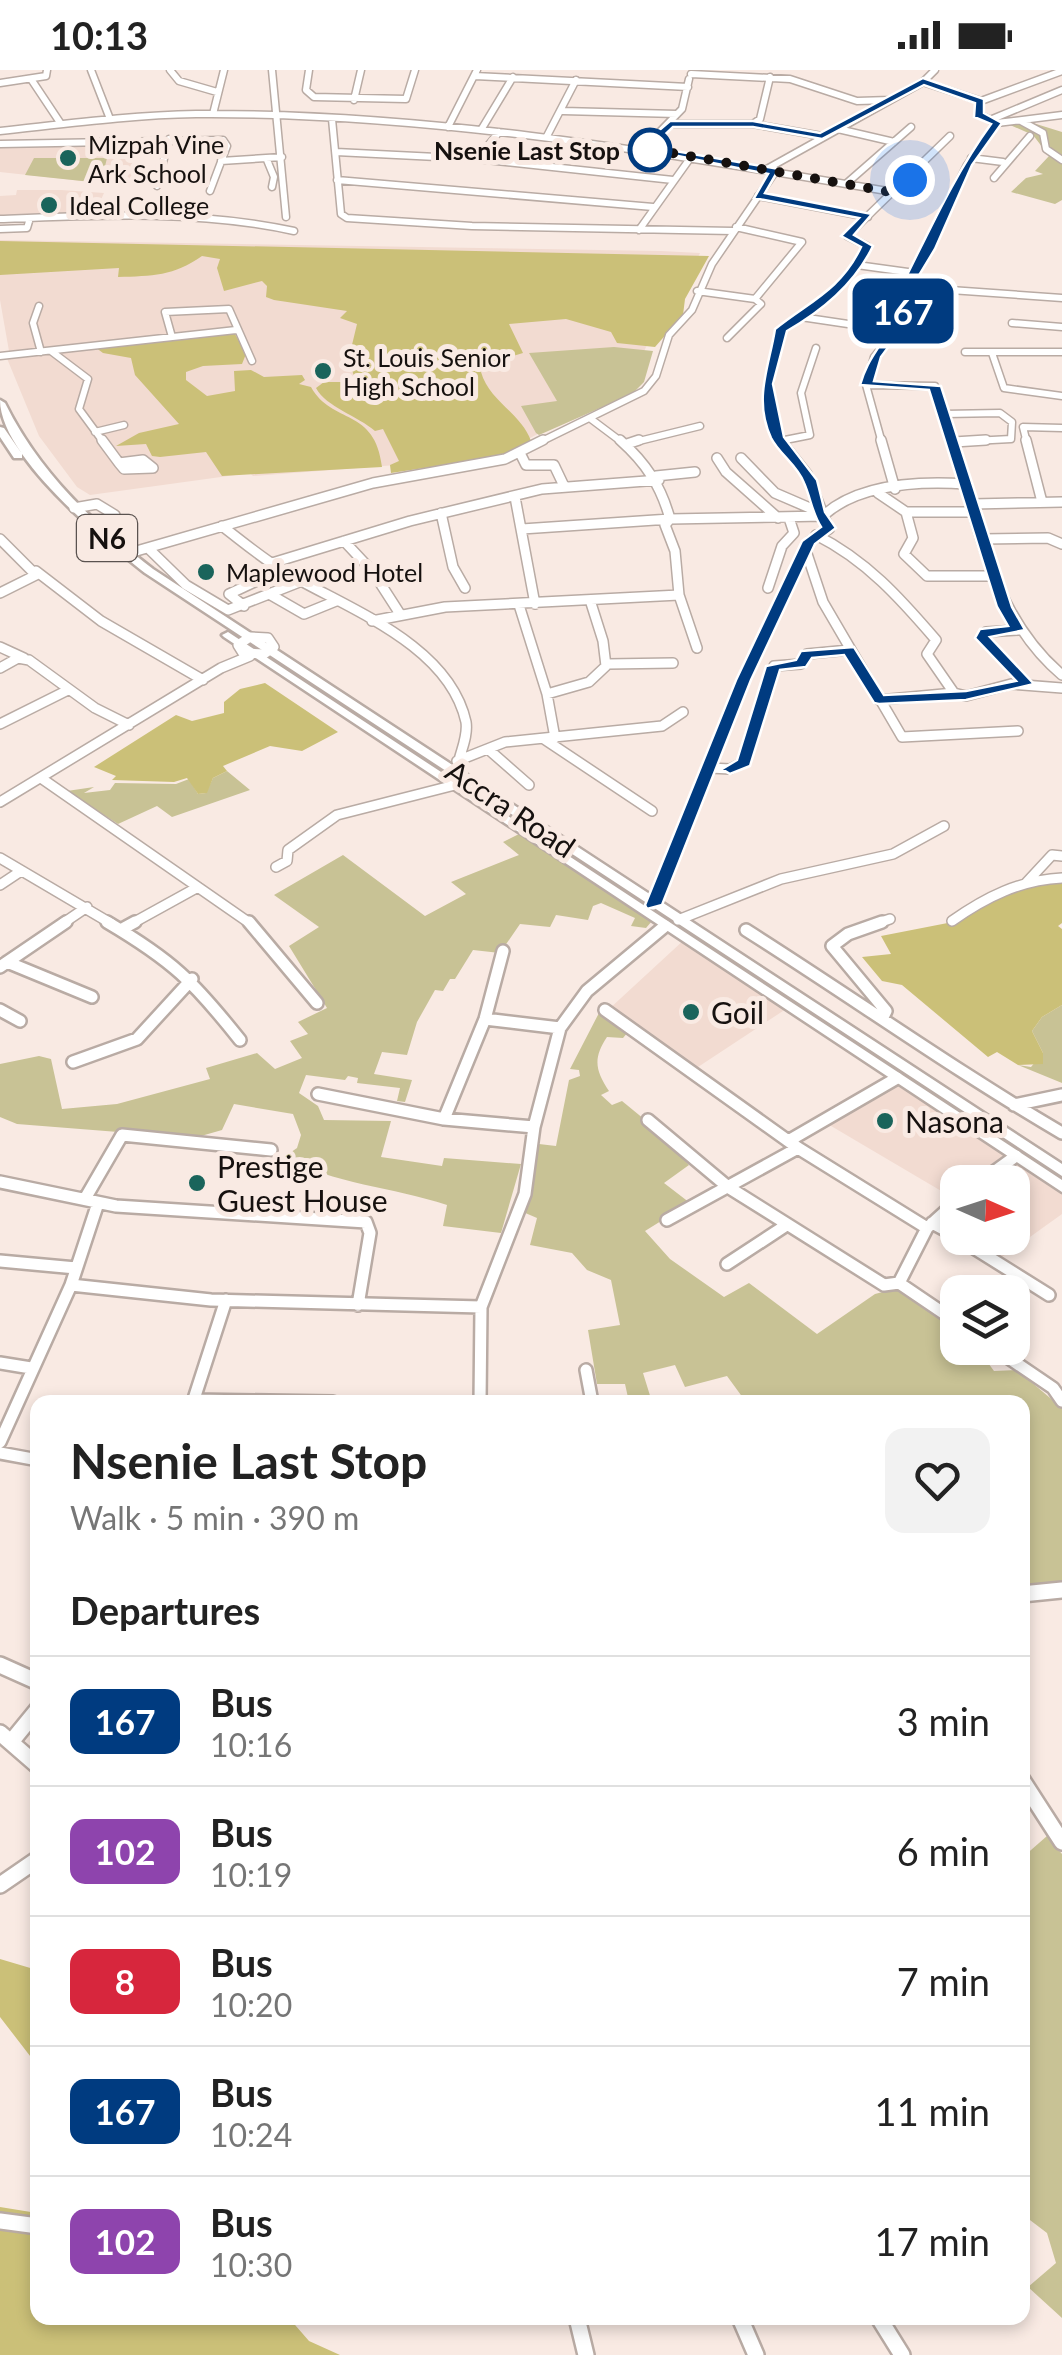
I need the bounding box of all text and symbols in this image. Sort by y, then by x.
text: 10:13 [50,12,148,58]
place label: Mizpah Vine Ark School [88,129,224,188]
marker: Nsenie Last Stop [629,129,671,171]
place label: Nsenie Last Stop [434,135,620,165]
marker: Mizpah Vine Ark School [57,147,79,169]
your location [885,155,935,205]
place label: Ideal College [69,190,209,220]
marker: Ideal College [38,194,60,216]
line badge: 167 [846,278,960,344]
text: 167 [873,290,933,332]
place label: St. Louis Senior High School [343,342,510,401]
marker: St. Louis Senior High School [312,360,334,382]
road number: N6 [77,515,137,561]
place label: Maplewood Hotel [226,557,423,587]
marker: Maplewood Hotel [195,561,217,583]
street label: Accra Road [440,752,582,864]
place label: Goil [711,994,764,1030]
marker: Goil [680,1001,702,1023]
place label: Nasona [905,1103,1004,1139]
marker: Nasona [874,1110,896,1132]
place label: Prestige Guest House [217,1148,388,1218]
north arrow [940,1165,1030,1255]
map controls [940,1165,1030,1365]
marker: Prestige Guest House [186,1172,208,1194]
button: layers [940,1275,1030,1365]
button: heart [885,1428,990,1533]
text: Nsenie Last Stop [70,1432,427,1489]
text: Walk · 5 min · 390 m [70,1498,359,1537]
text: Departures [70,1587,260,1633]
text: Bus [210,1679,273,1725]
text: 3 min [897,1698,990,1744]
text: 167 [95,1700,155,1742]
text: 10:16 [210,1725,292,1764]
text: Bus [210,1809,273,1855]
text: 6 min [897,1828,990,1874]
text: 102 [95,1830,155,1872]
text: 10:19 [210,1855,292,1894]
text: Bus [210,1939,273,1985]
text: 7 min [897,1958,990,2004]
text: 8 [115,1960,135,2002]
text: 10:20 [210,1985,292,2024]
text: Bus [210,2069,273,2115]
text: 11 min [875,2088,990,2134]
text: 167 [95,2090,155,2132]
text: 10:24 [210,2115,292,2154]
text: Bus [210,2199,273,2245]
text: 17 min [875,2218,990,2264]
text: 102 [95,2220,155,2262]
text: 10:30 [210,2245,292,2284]

